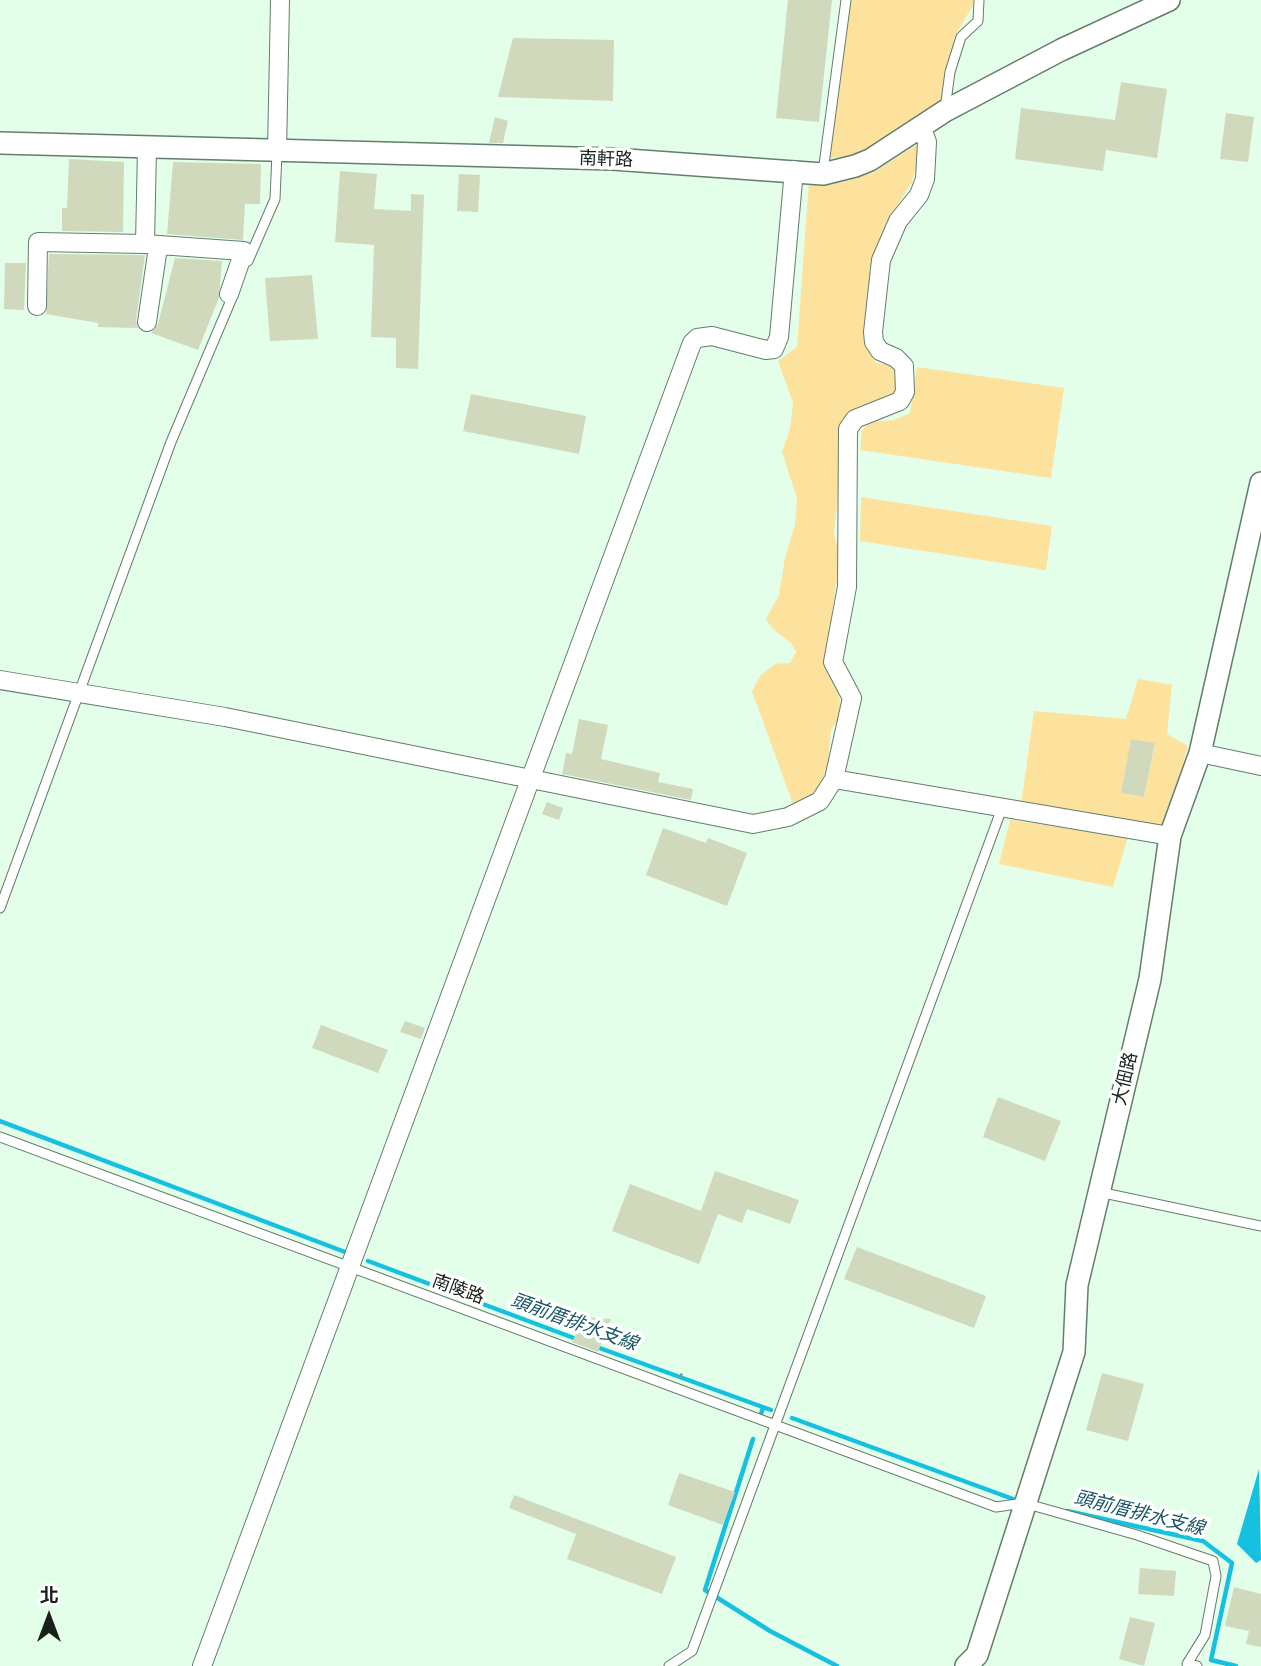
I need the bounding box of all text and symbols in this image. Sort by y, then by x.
street label: 南軒路 [579,148,633,172]
street label: 大佃路 [1109,1050,1143,1108]
street label: 南陵路 [429,1271,487,1309]
water label: 頭前厝排水支線 [508,1290,640,1356]
water label: 頭前厝排水支線 [1072,1487,1206,1541]
north arrow [14,1582,84,1652]
text: 北 [39,1584,59,1608]

